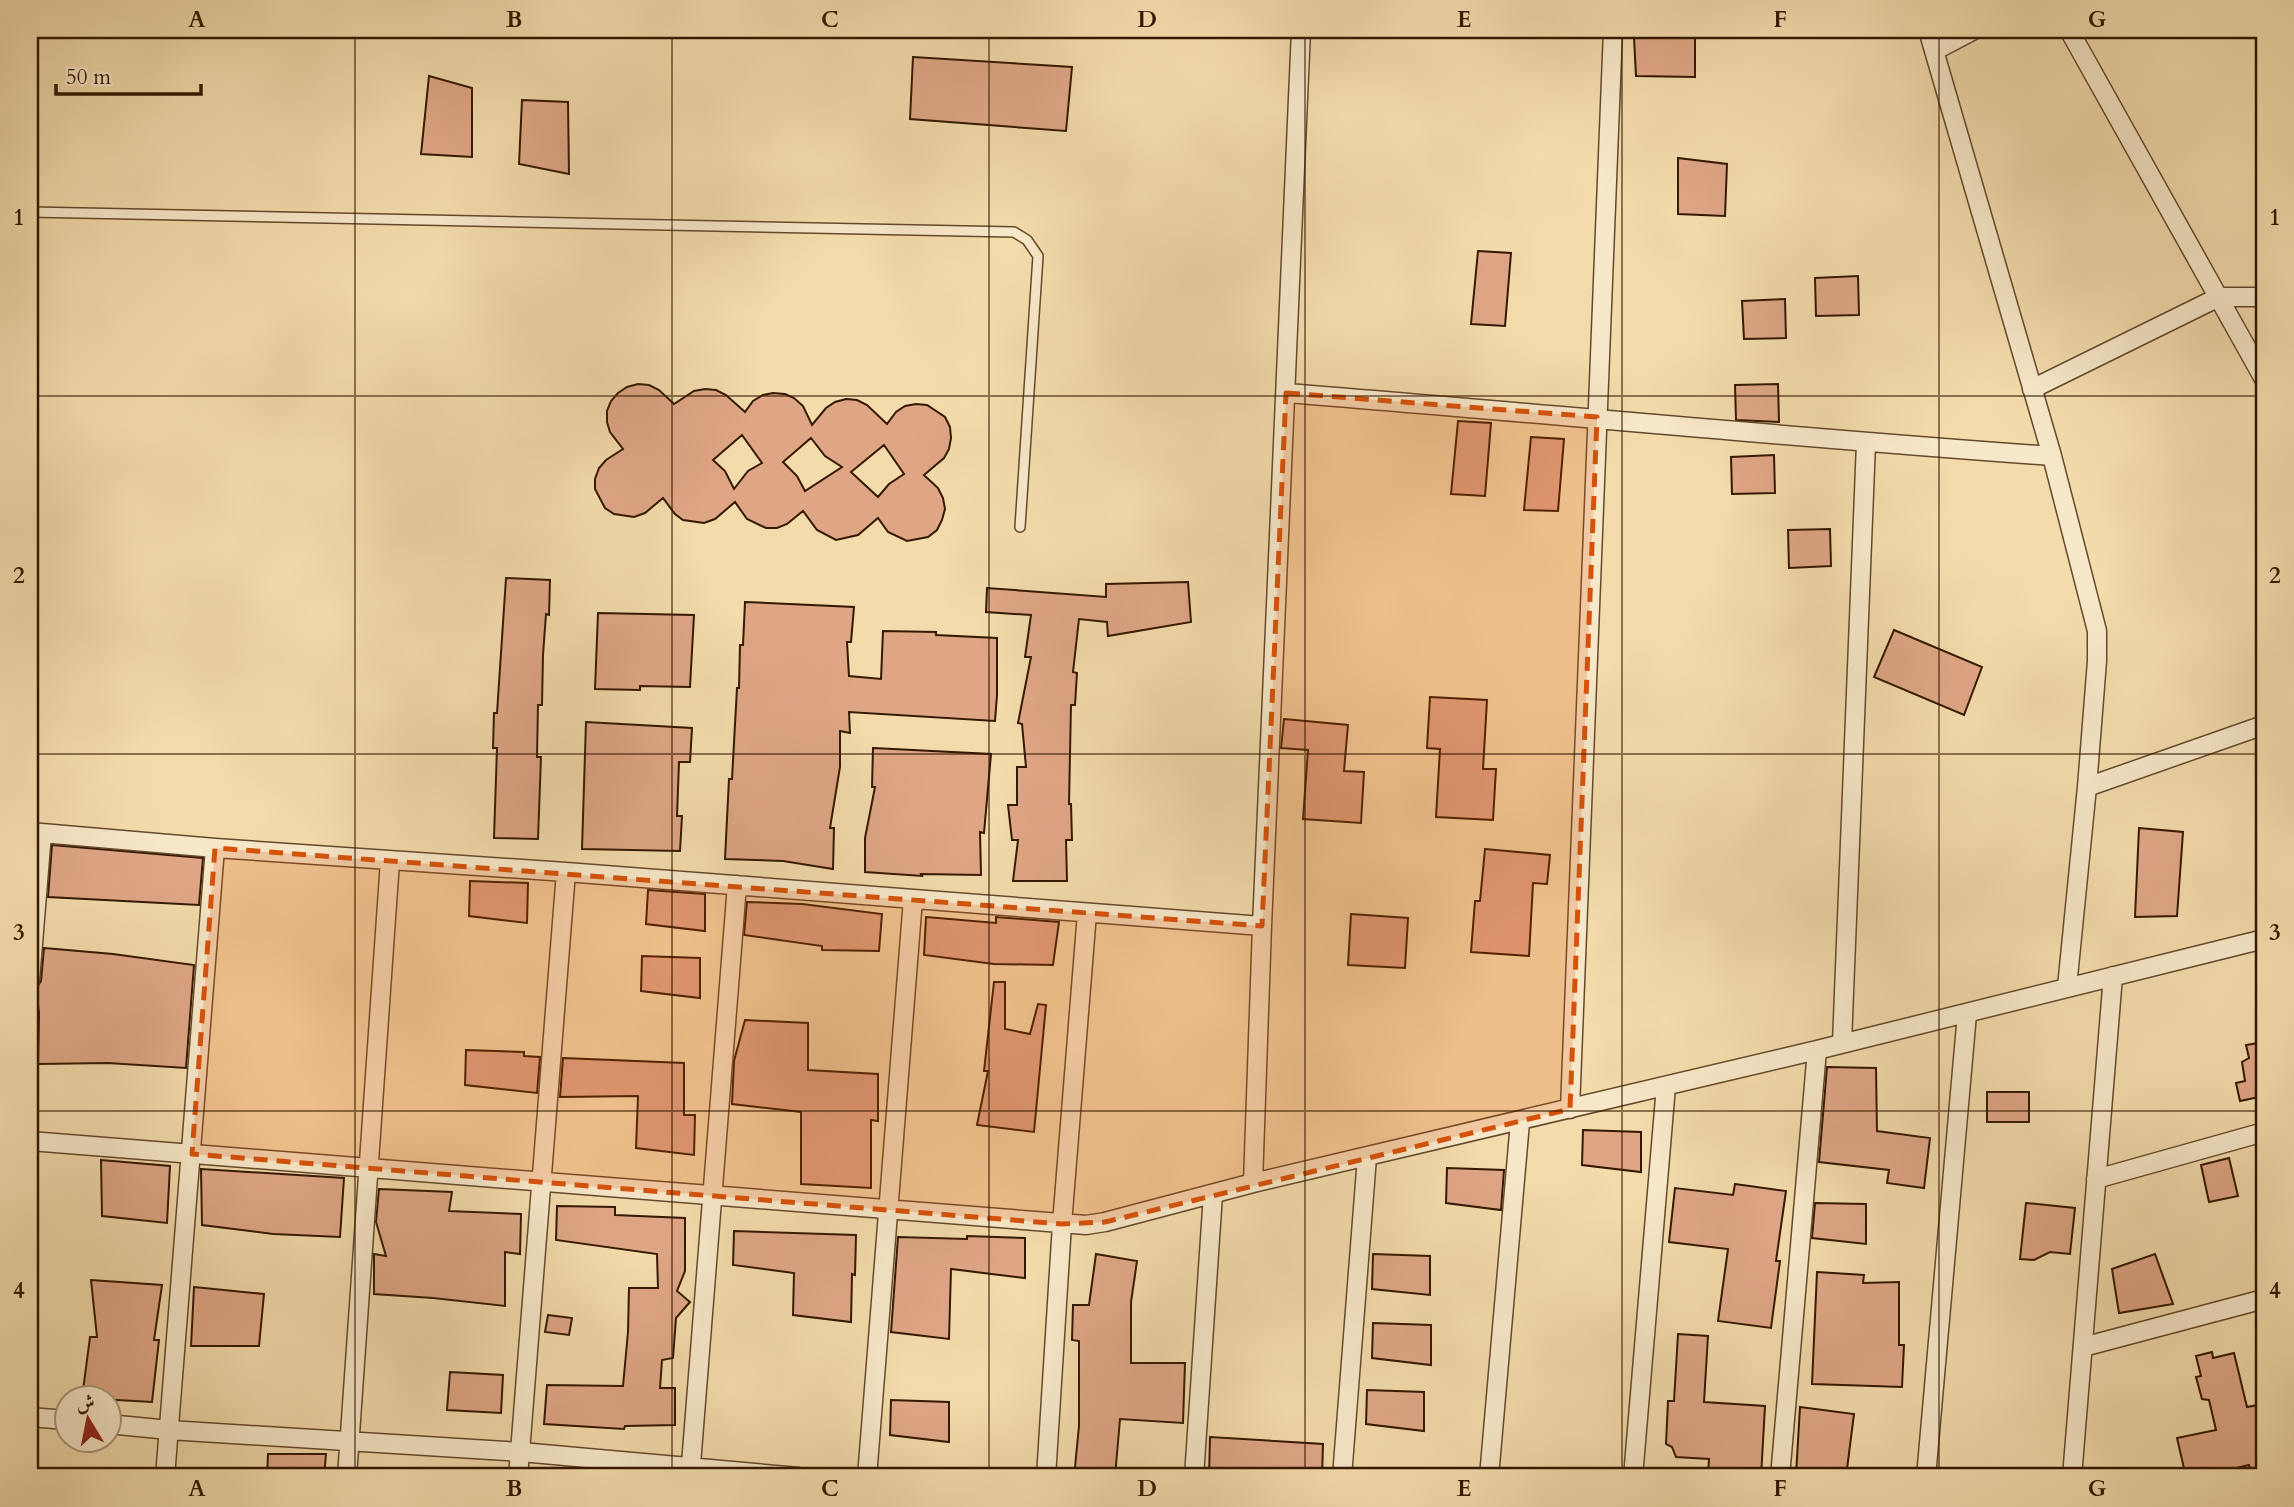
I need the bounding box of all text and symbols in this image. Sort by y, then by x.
text: A [188,4,206,35]
text: B [506,4,522,35]
text: C [821,4,839,35]
text: D [1137,4,1157,35]
text: E [1457,4,1471,35]
text: F [1773,4,1787,35]
text: G [2088,4,2107,35]
scale bar [56,52,201,96]
text: 50 m [66,63,111,92]
text: 1 [13,202,25,233]
text: 1 [2269,202,2281,233]
text: 2 [13,560,25,591]
text: 2 [2269,560,2281,591]
text: 3 [13,917,25,948]
text: 3 [2269,917,2281,948]
text: 4 [13,1275,25,1306]
text: 4 [2269,1275,2281,1306]
north arrow [52,1384,122,1454]
text: ش [74,1389,97,1418]
text: A [188,1473,206,1504]
text: B [506,1473,522,1504]
text: C [821,1473,839,1504]
text: D [1137,1473,1157,1504]
text: E [1457,1473,1471,1504]
text: F [1773,1473,1787,1504]
text: G [2088,1473,2107,1504]

